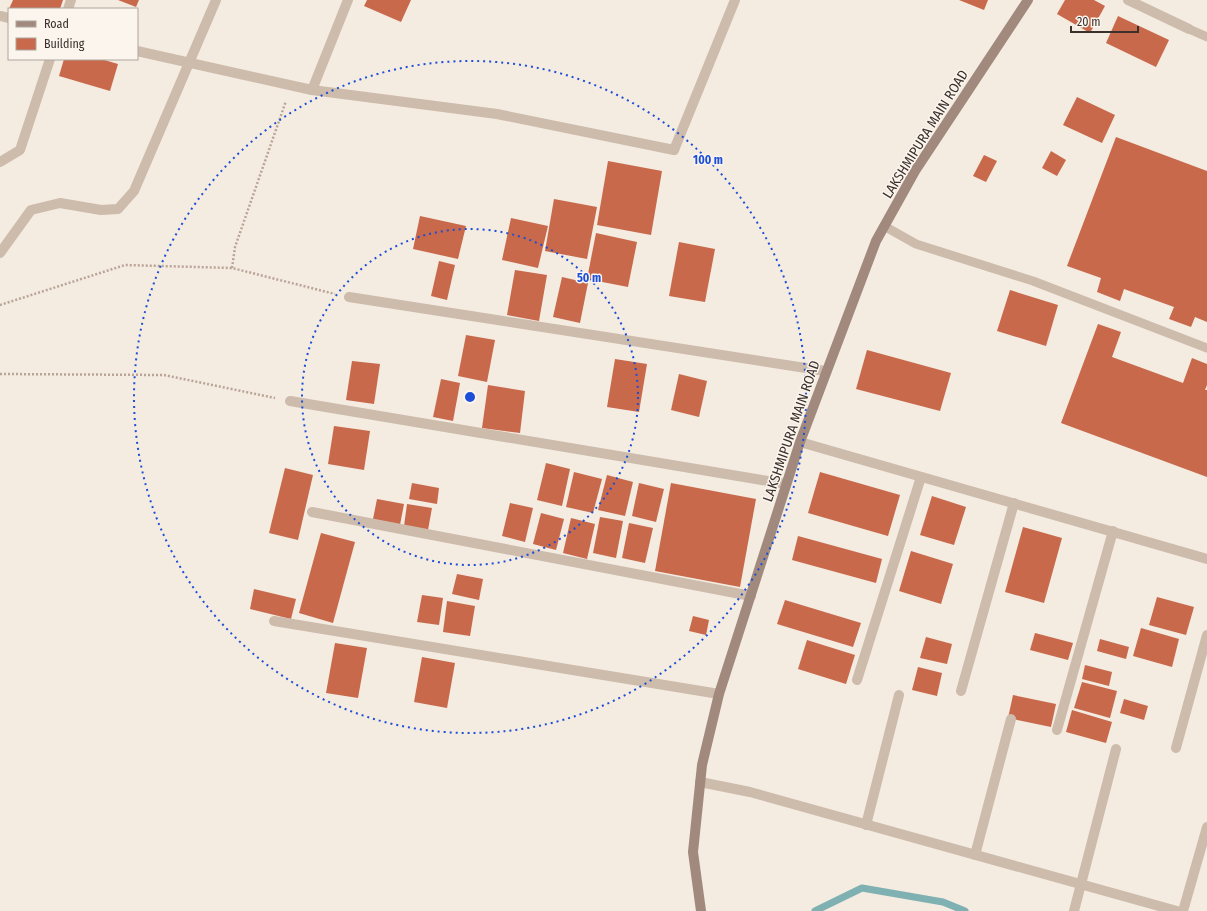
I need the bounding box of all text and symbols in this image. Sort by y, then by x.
legend [8,8,138,60]
scale bar [1071,8,1138,34]
text: 20 m [1077,15,1101,29]
text: Road [44,17,69,31]
text: Building [44,37,85,51]
street label: LAKSHMIPURA MAIN ROAD [879,67,972,202]
text: 100 m [693,153,723,167]
text: 50 m [577,271,601,285]
street label: LAKSHMIPURA MAIN ROAD [759,358,824,504]
centre of rings [463,390,477,404]

